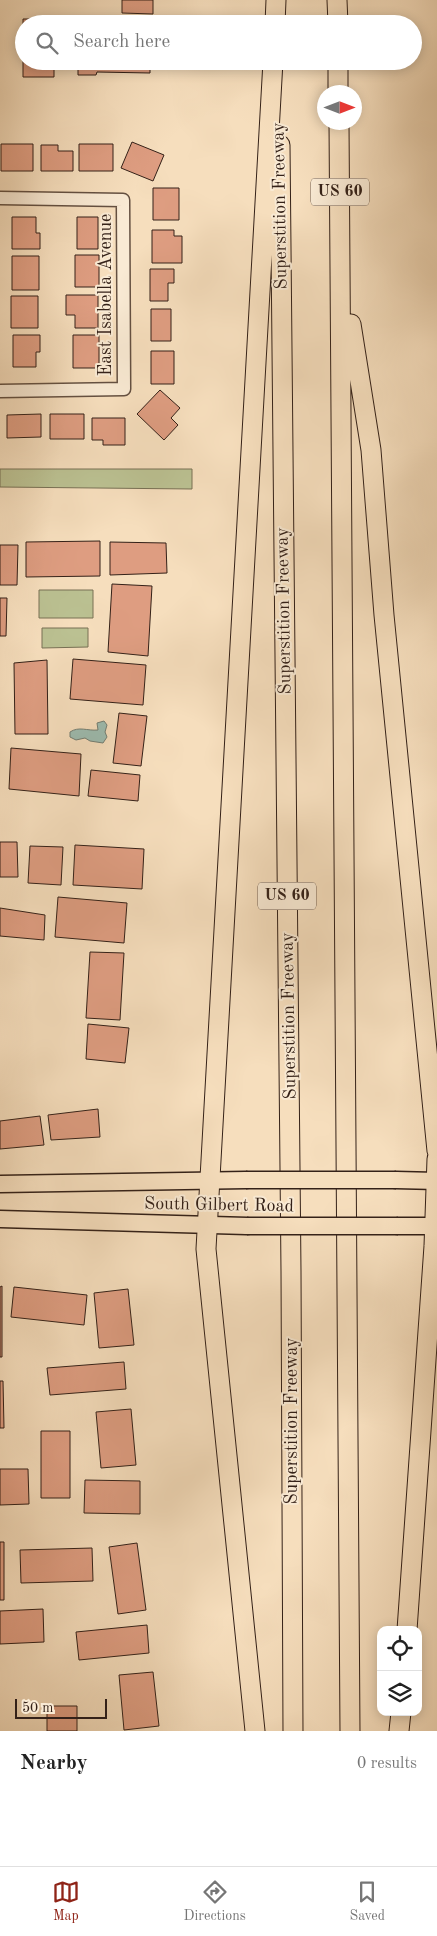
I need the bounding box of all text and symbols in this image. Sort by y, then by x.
search box [15,15,422,70]
icon: search [33,29,61,57]
text: Search here [73,33,170,52]
north arrow [317,85,362,130]
street label: Superstition Freeway [270,122,290,290]
road number: US 60 [311,178,369,206]
street label: East Isabella Avenue [97,214,115,376]
street label: Superstition Freeway [274,527,294,695]
road number: US 60 [258,882,316,909]
street label: Superstition Freeway [279,932,299,1100]
street label: South Gilbert Road [144,1195,294,1215]
street label: Superstition Freeway [283,1337,301,1505]
map controls [377,1626,422,1716]
button: locate [377,1626,422,1671]
button: layers [377,1671,422,1716]
scale bar [15,1696,108,1719]
text: 50 m [22,1701,53,1715]
text: Nearby [20,1753,88,1774]
text: 0 results [357,1756,417,1772]
tab: Map [52,1878,80,1925]
tab: Directions [184,1878,246,1925]
tab: Saved [349,1878,385,1925]

